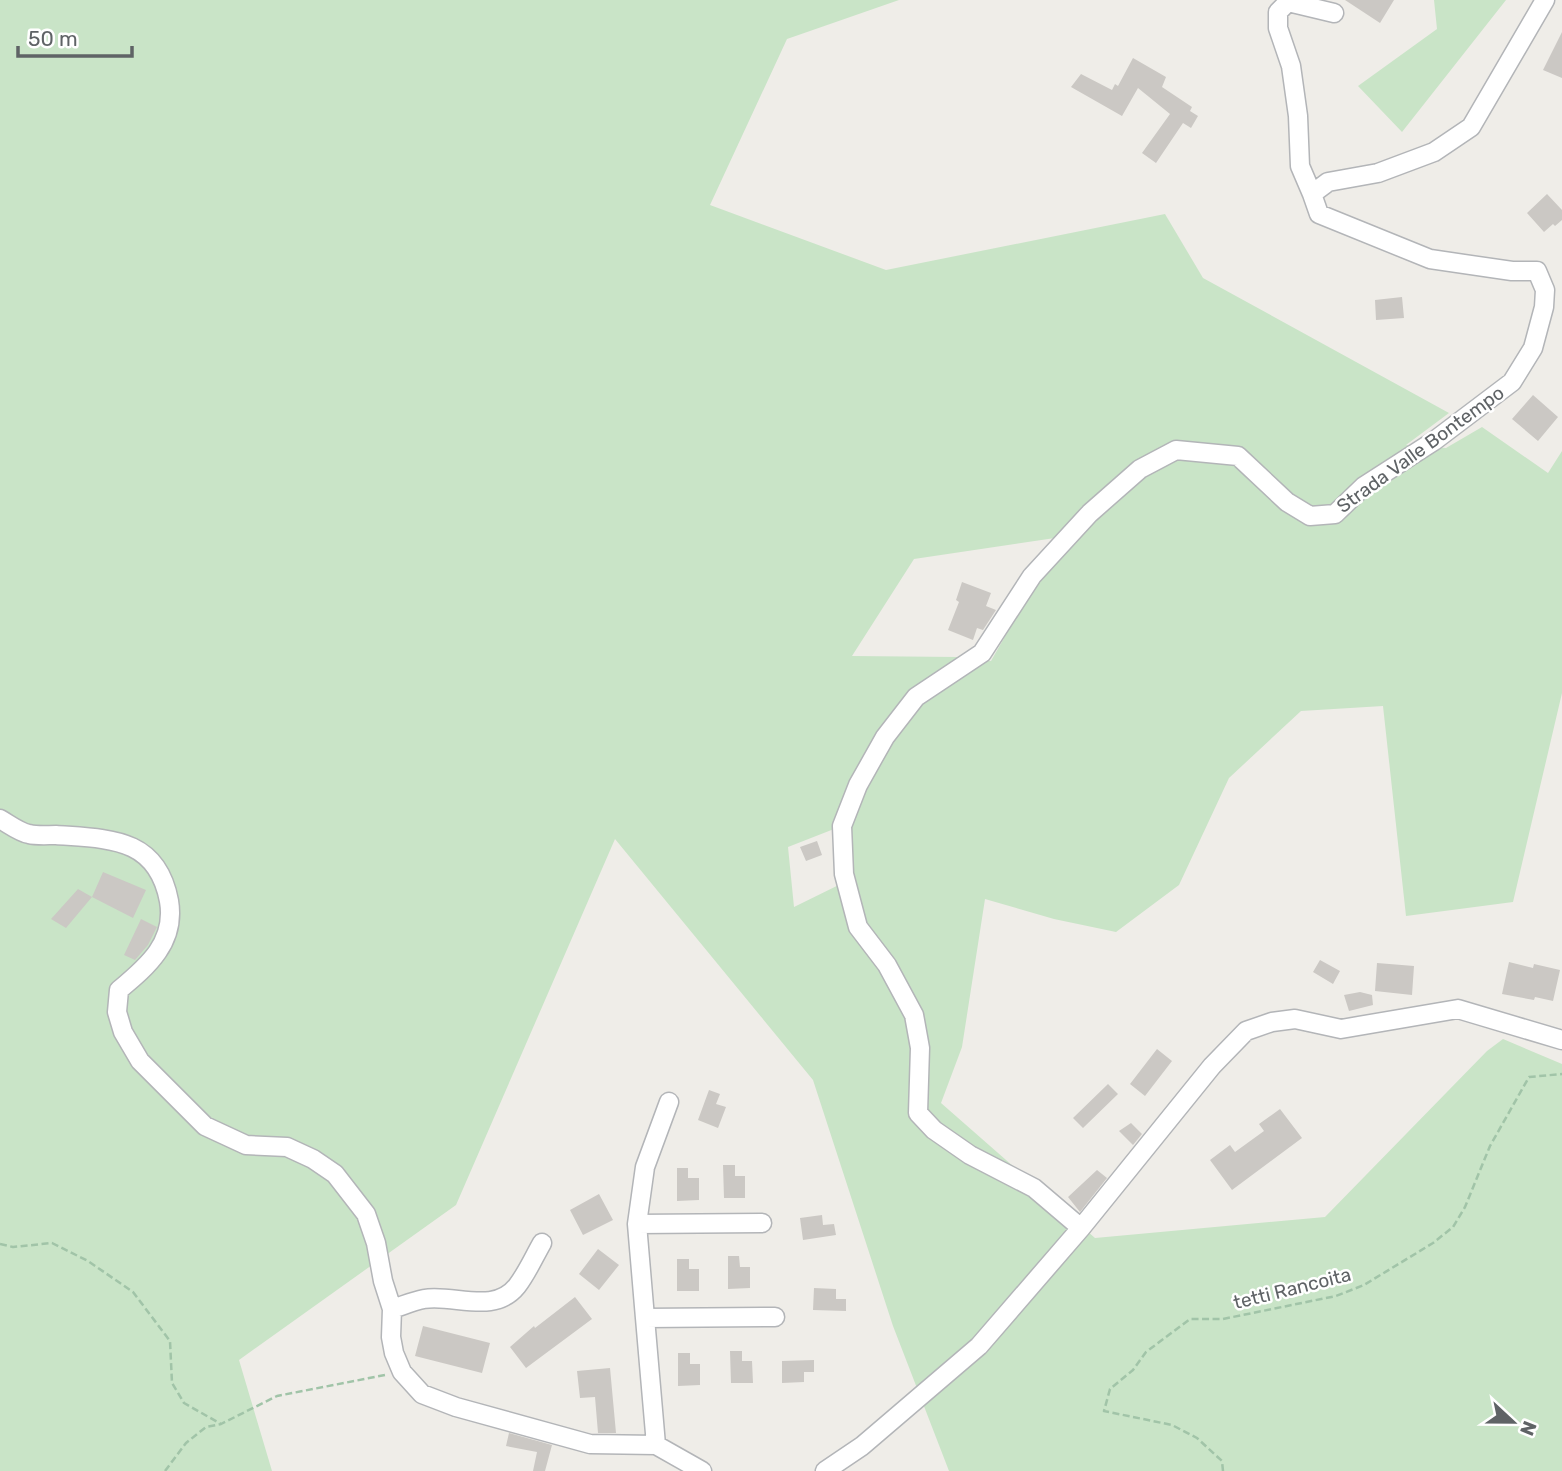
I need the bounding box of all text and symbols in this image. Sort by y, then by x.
scale bar [18,14,131,58]
text: 50 m [28,26,78,51]
street label: Strada Valle Bontempo [1332,381,1508,518]
street label: tetti Rancoita [1231,1263,1353,1314]
north arrow [1478,1387,1548,1457]
text: N [1515,1418,1542,1439]

